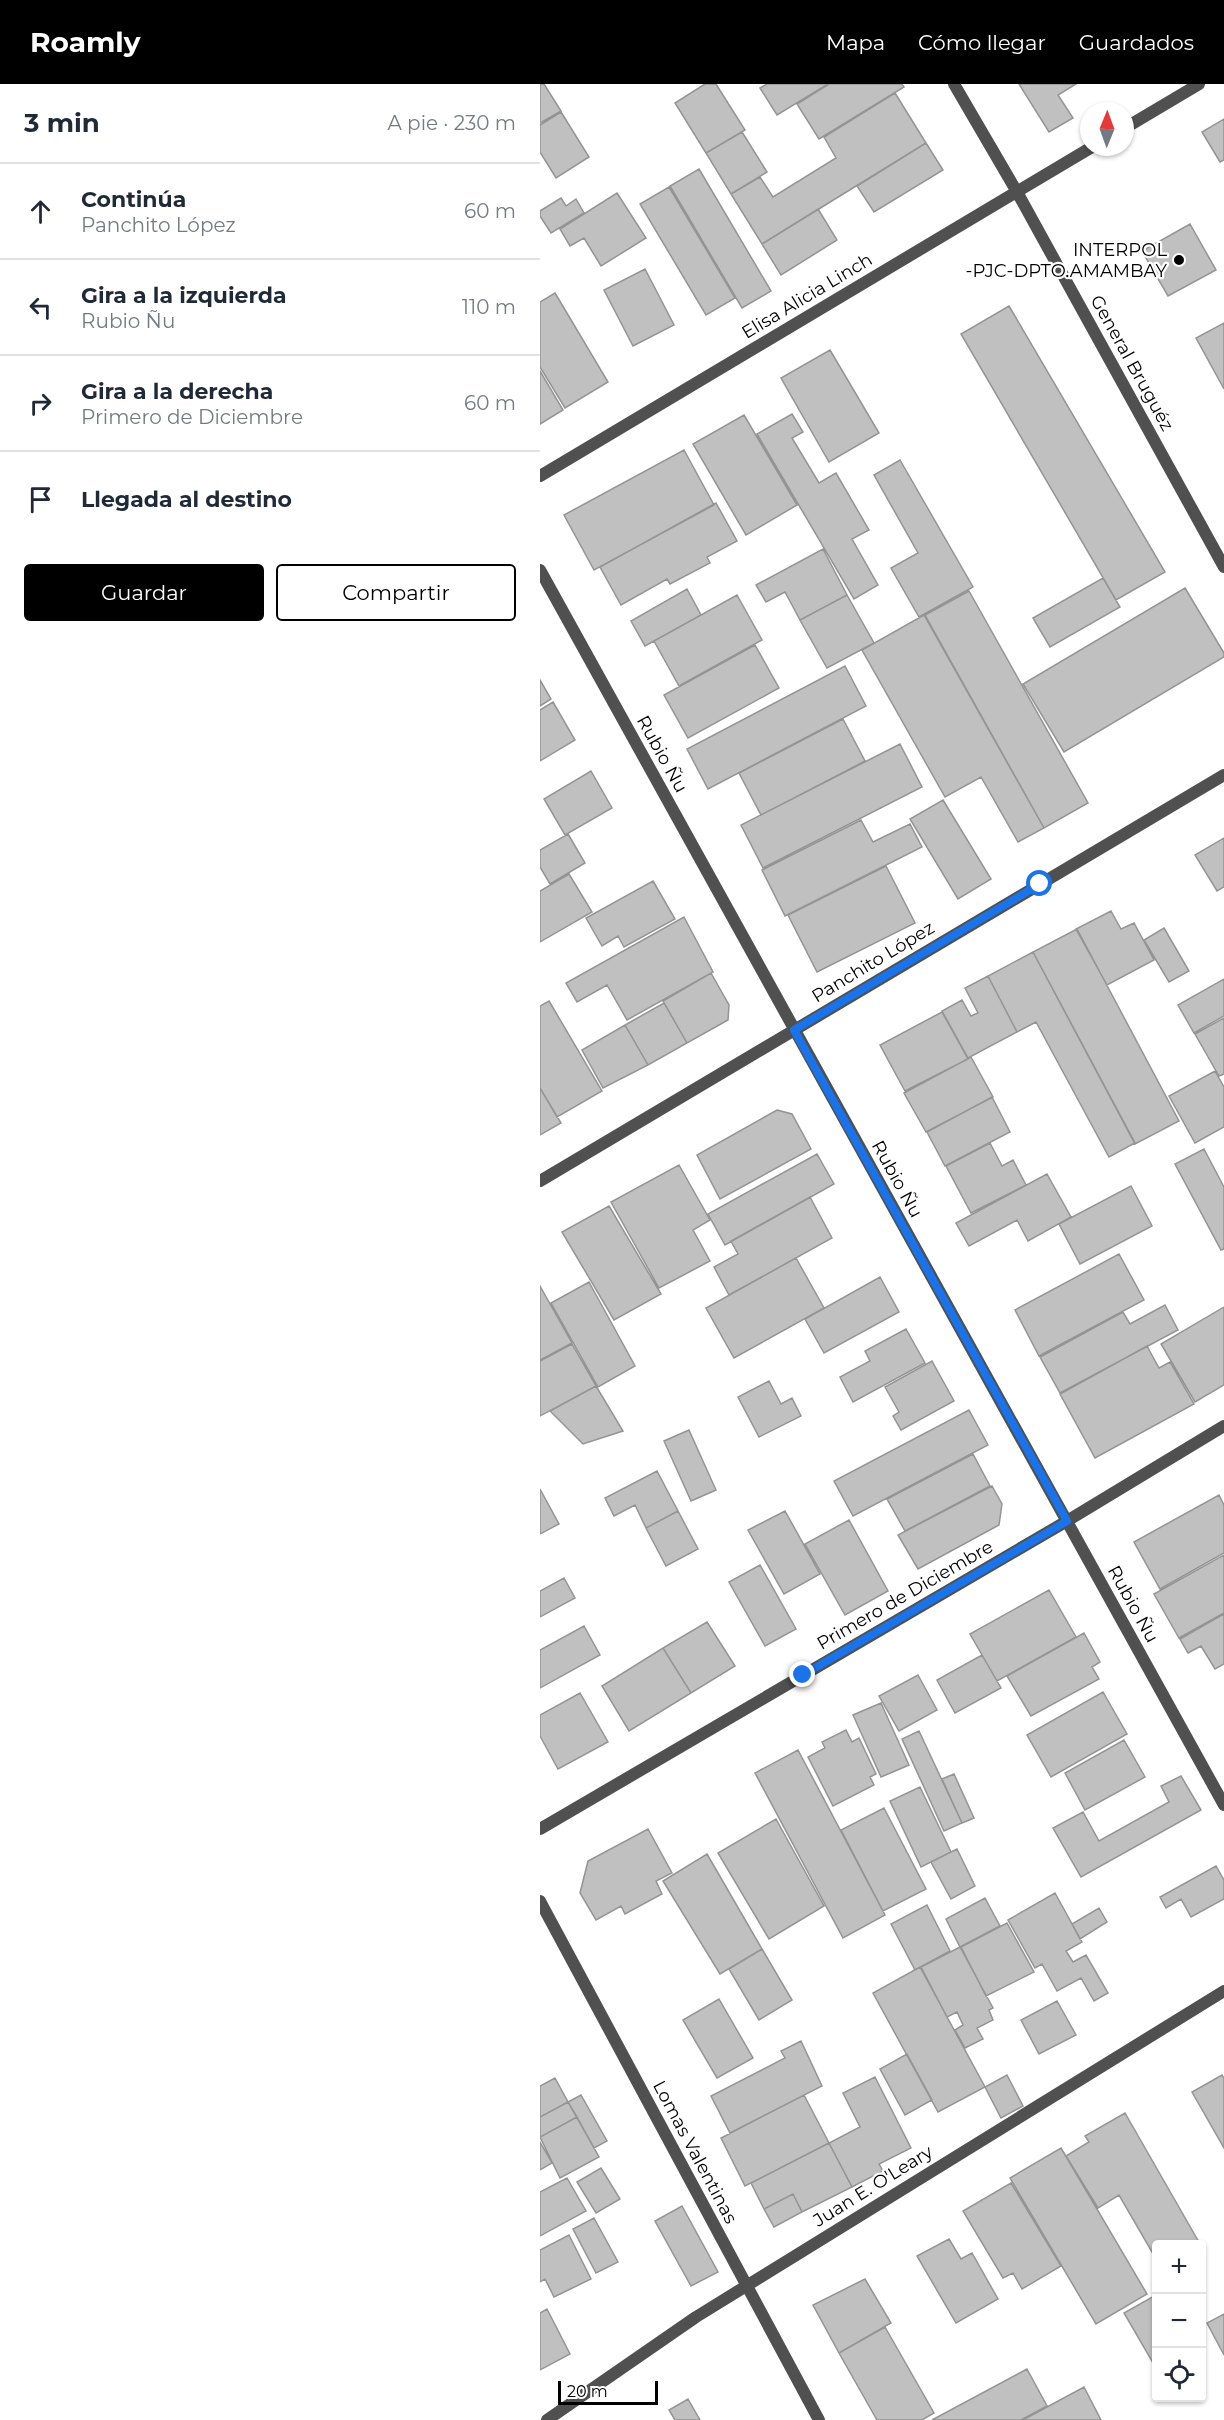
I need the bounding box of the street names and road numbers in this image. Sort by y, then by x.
street label: Elisa Alicia Linch [738,248,876,344]
street label: General Bruguéz [1086,291,1178,435]
street label: Rubio Ñu [632,712,692,796]
street label: Panchito López [808,917,938,1007]
street label: Rubio Ñu [867,1137,927,1221]
street label: Primero de Diciembre [813,1535,997,1654]
street label: Rubio Ñu [1103,1562,1163,1646]
street label: Lomas Valentinas [648,2077,742,2227]
street label: Juan E. O'Leary [809,2140,937,2232]

